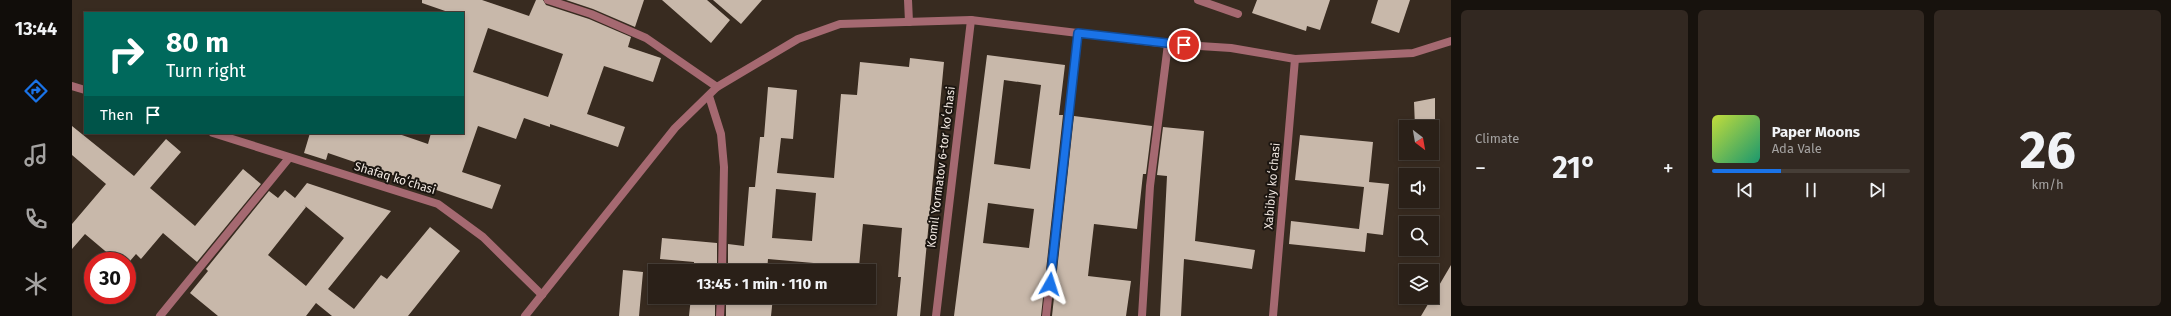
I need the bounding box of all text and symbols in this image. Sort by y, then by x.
text: 13:44 [15,18,57,40]
text: 80 m [166,26,229,59]
icon: right [100,28,152,80]
pin [1167,28,1201,62]
icon: arrive [1173,34,1195,56]
text: Turn right [166,60,246,82]
icon: directions [22,77,50,105]
street label: Komil Yormatov 6-tor koʻchasi [923,85,958,249]
icon: arrive [142,104,164,126]
text: Then [100,106,134,124]
text: 26 [2020,119,2076,182]
north arrow [1399,120,1439,160]
map controls [1399,120,1439,304]
text: Paper Moons [1772,123,1860,141]
text: Climate [1475,131,1519,146]
icon: music [22,141,50,169]
text: Ada Vale [1772,141,1822,156]
street label: Xabibiy koʻchasi [1260,142,1283,230]
text: 21° [1552,150,1597,186]
text: − [1475,155,1486,182]
text: + [1663,155,1674,182]
street label: Shafaq koʻchasi [353,158,438,197]
button: sound [1399,168,1439,208]
text: km/h [2032,177,2064,192]
icon: previous [1734,179,1756,201]
icon: pause [1800,179,1822,201]
icon: next [1866,179,1888,201]
icon: phone [22,205,50,233]
button: search [1399,216,1439,256]
speed limit sign: 30 [84,252,136,304]
position arrow [1029,263,1071,305]
button: layers [1399,264,1439,304]
icon: climate [22,270,50,298]
text: 13:45 · 1 min · 110 m [697,275,827,293]

